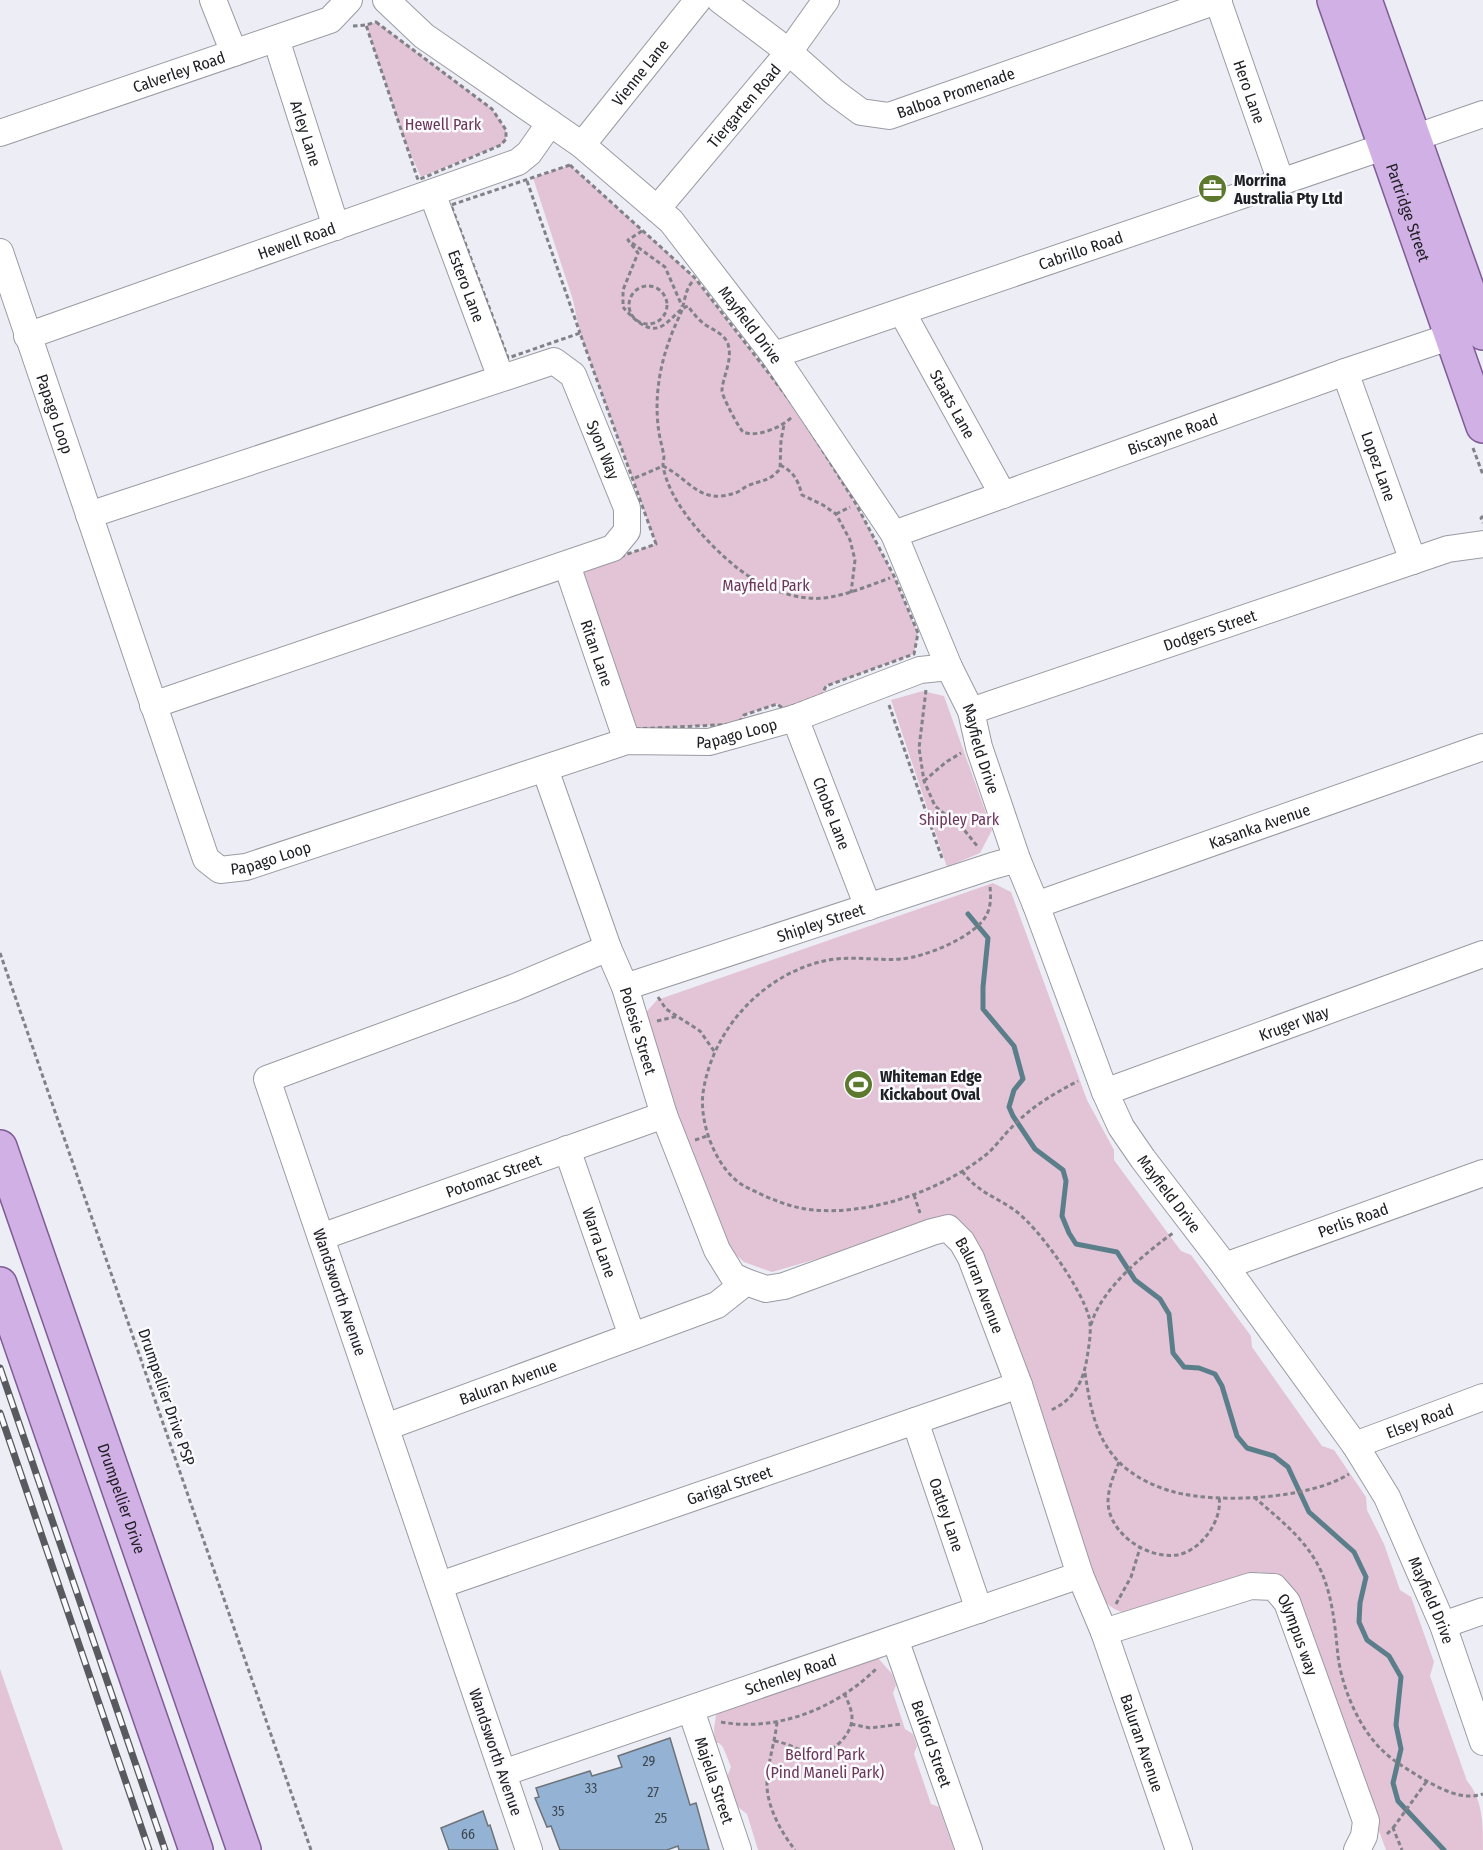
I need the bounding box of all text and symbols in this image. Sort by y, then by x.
street label: Vienne Lane [608,36,673,110]
street label: Calverley Road [130,48,228,97]
street label: Hero Lane [1229,57,1269,126]
street label: Tiergarten Road [704,60,785,152]
street label: Balboa Promenade [894,64,1017,123]
street label: Arley Lane [286,98,325,169]
park label: Hewell Park [405,115,482,134]
street label: Partridge Street [1382,161,1434,265]
place label: Morrina Australia Pty Ltd [1233,171,1343,208]
office icon: Morrina Australia Pty Ltd [1197,173,1229,205]
street label: Hewell Road [255,218,338,263]
street label: Cabrillo Road [1036,228,1125,274]
street label: Estero Lane [444,247,488,325]
street label: Mayfield Drive [714,282,786,367]
street label: Staats Lane [926,366,979,442]
street label: Papago Loop [32,372,77,456]
street label: Biscayne Road [1125,410,1220,459]
street label: Syon Way [582,418,624,483]
street label: Lopez Lane [1357,429,1400,504]
park label: Mayfield Park [722,576,810,595]
street label: Dodgers Street [1161,606,1259,655]
street label: Ritan Lane [576,617,617,689]
street label: Mayfield Drive [959,700,1003,796]
street label: Papago Loop [696,714,779,752]
street label: Chobe Lane [809,774,854,852]
street label: Kasanka Avenue [1206,800,1313,853]
park label: Shipley Park [919,810,1000,829]
street label: Papago Loop [230,837,313,879]
street label: Shipley Street [775,899,868,946]
street label: Polesie Street [616,985,660,1078]
street label: Kruger Way [1256,1002,1332,1045]
place label: Whiteman Edge Kickabout Oval [880,1067,982,1104]
sports icon: Whiteman Edge Kickabout Oval [843,1069,875,1101]
street label: Potomac Street [443,1150,545,1202]
street label: Mayfield Drive [1133,1151,1205,1237]
street label: Perlis Road [1315,1199,1391,1242]
street label: Warra Lane [578,1205,620,1280]
street label: Wandsworth Avenue [309,1226,370,1358]
street label: Baluran Avenue [951,1234,1008,1336]
street label: Drumpellier Drive PSP [134,1326,199,1468]
street label: Baluran Avenue [457,1356,560,1409]
street label: Elsey Road [1383,1400,1456,1442]
street label: Drumpellier Drive [94,1441,149,1556]
street label: Garigal Street [684,1462,775,1509]
street label: Oatley Lane [925,1475,968,1554]
street label: Mayfield Drive [1404,1554,1458,1646]
street label: Olympus way [1274,1589,1322,1679]
street label: Schenley Road [742,1650,839,1699]
street label: Wandsworth Avenue [465,1686,526,1818]
street label: Baluran Avenue [1116,1692,1167,1795]
street label: Belford Street [907,1698,956,1791]
street label: Majella Street [691,1734,738,1827]
park label: Belford Park (Pind Maneli Park) [766,1745,885,1782]
house number: 29 [643,1753,656,1770]
house number: 33 [585,1780,597,1797]
house number: 27 [647,1784,659,1801]
house number: 35 [552,1803,564,1820]
house number: 25 [655,1810,667,1827]
house number: 66 [461,1826,475,1843]

